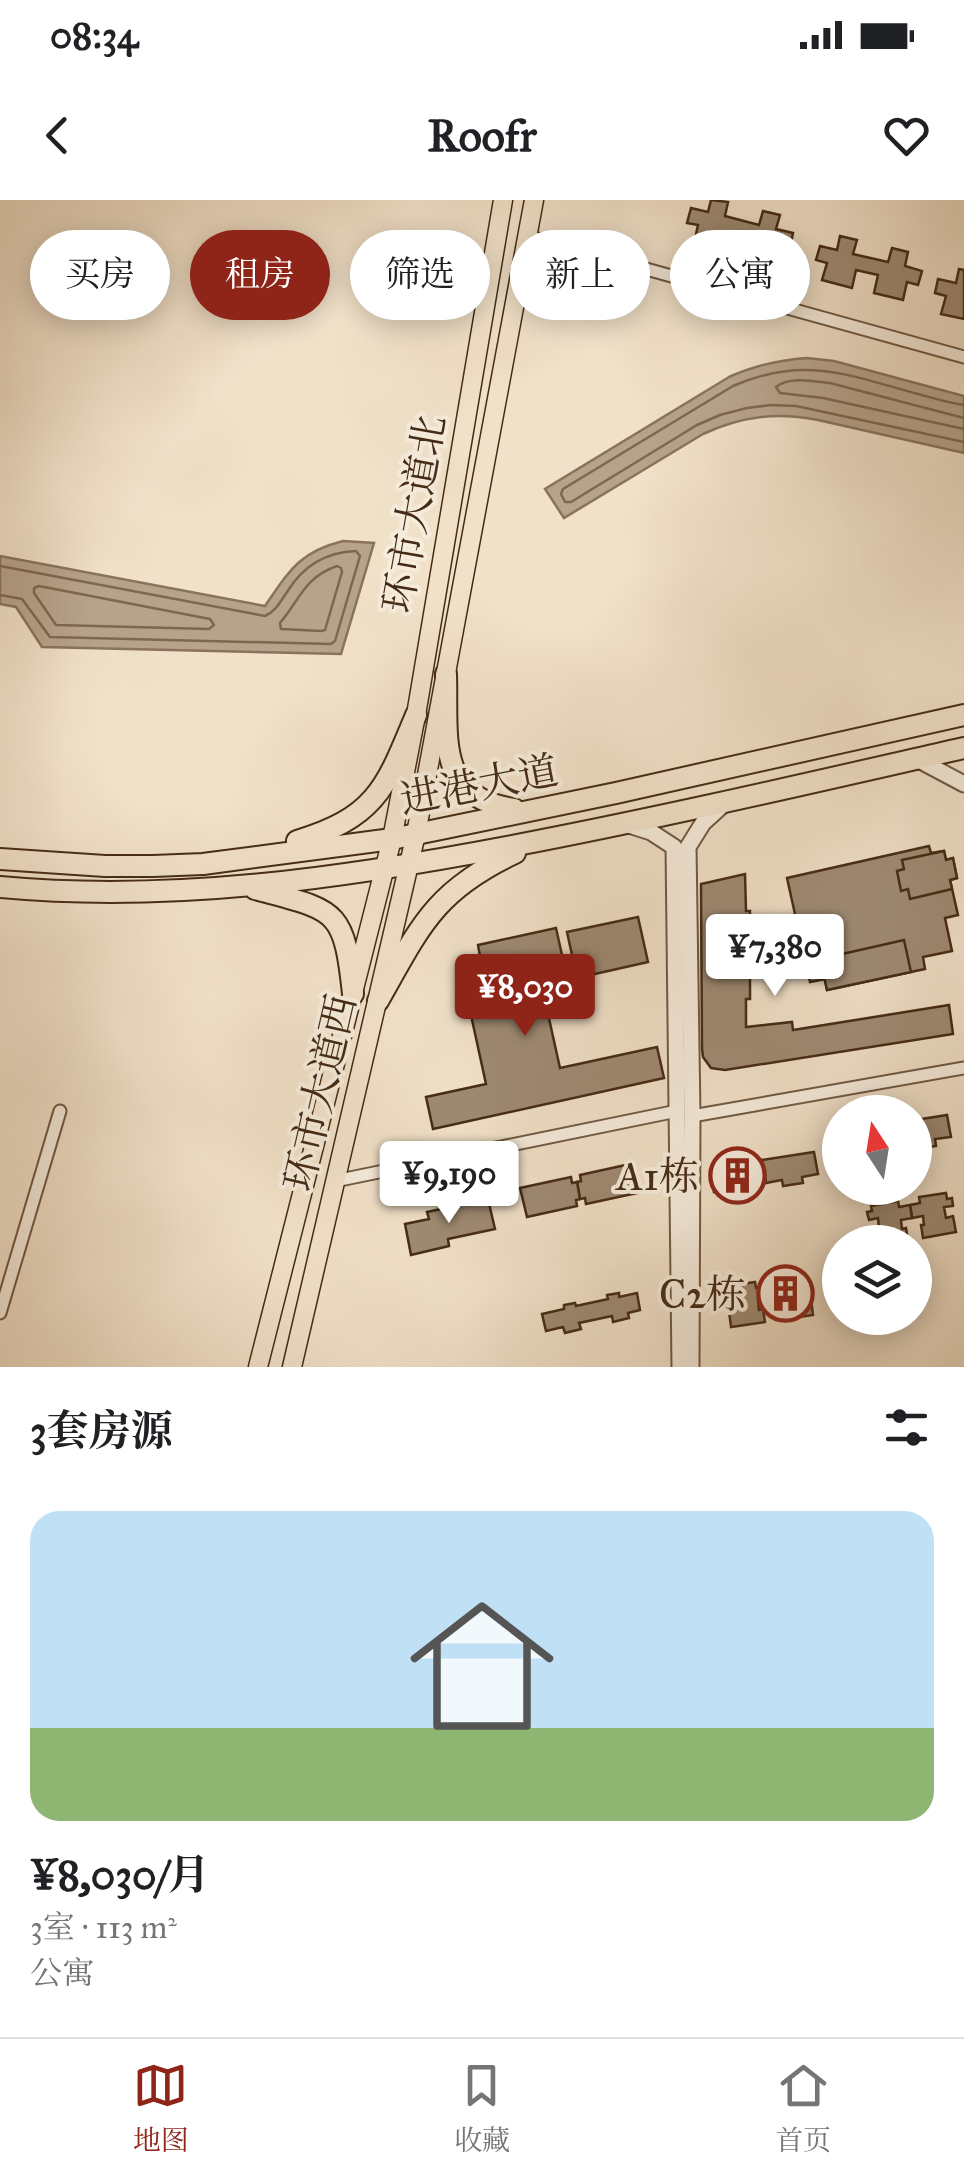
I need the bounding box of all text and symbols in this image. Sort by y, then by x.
text: 08:34 [50,12,138,58]
icon: back [30,108,85,163]
text: Roofr [427,108,537,163]
icon: heart [879,108,934,163]
chip: 买房 [30,230,170,320]
chip: 租房 [190,230,330,320]
chip: 筛选 [350,230,490,320]
chip: 新上 [510,230,650,320]
chip: 公寓 [670,230,810,320]
street label: 环市大道北 [373,411,455,617]
street label: 进港大道 [396,746,562,824]
pin: ¥7,380 [694,914,856,999]
text: ¥7,380 [728,927,822,966]
pin: ¥8,030 [444,954,606,1039]
text: ¥8,030 [477,967,573,1006]
street label: 环市大道西 [274,990,366,1196]
north arrow [822,1095,932,1205]
map controls [822,1095,932,1335]
pin: ¥9,190 [368,1141,530,1226]
building icon: A1栋 [708,1146,768,1206]
place label: A1栋 [614,1152,699,1201]
text: ¥9,190 [402,1154,496,1193]
button: layers [822,1225,932,1335]
building icon: C2栋 [755,1264,815,1324]
place label: C2栋 [659,1270,746,1319]
icon: filters [879,1400,934,1455]
text: 3套房源 [30,1405,173,1457]
icon: home [392,1576,572,1756]
text: ¥8,030/月 [30,1849,210,1901]
text: 3室 · 113 m² [30,1908,177,1947]
text: 公寓 [30,1954,94,1993]
tab: 地图 [133,2058,189,2158]
tab: 收藏 [454,2058,510,2158]
tab: 首页 [775,2058,831,2158]

